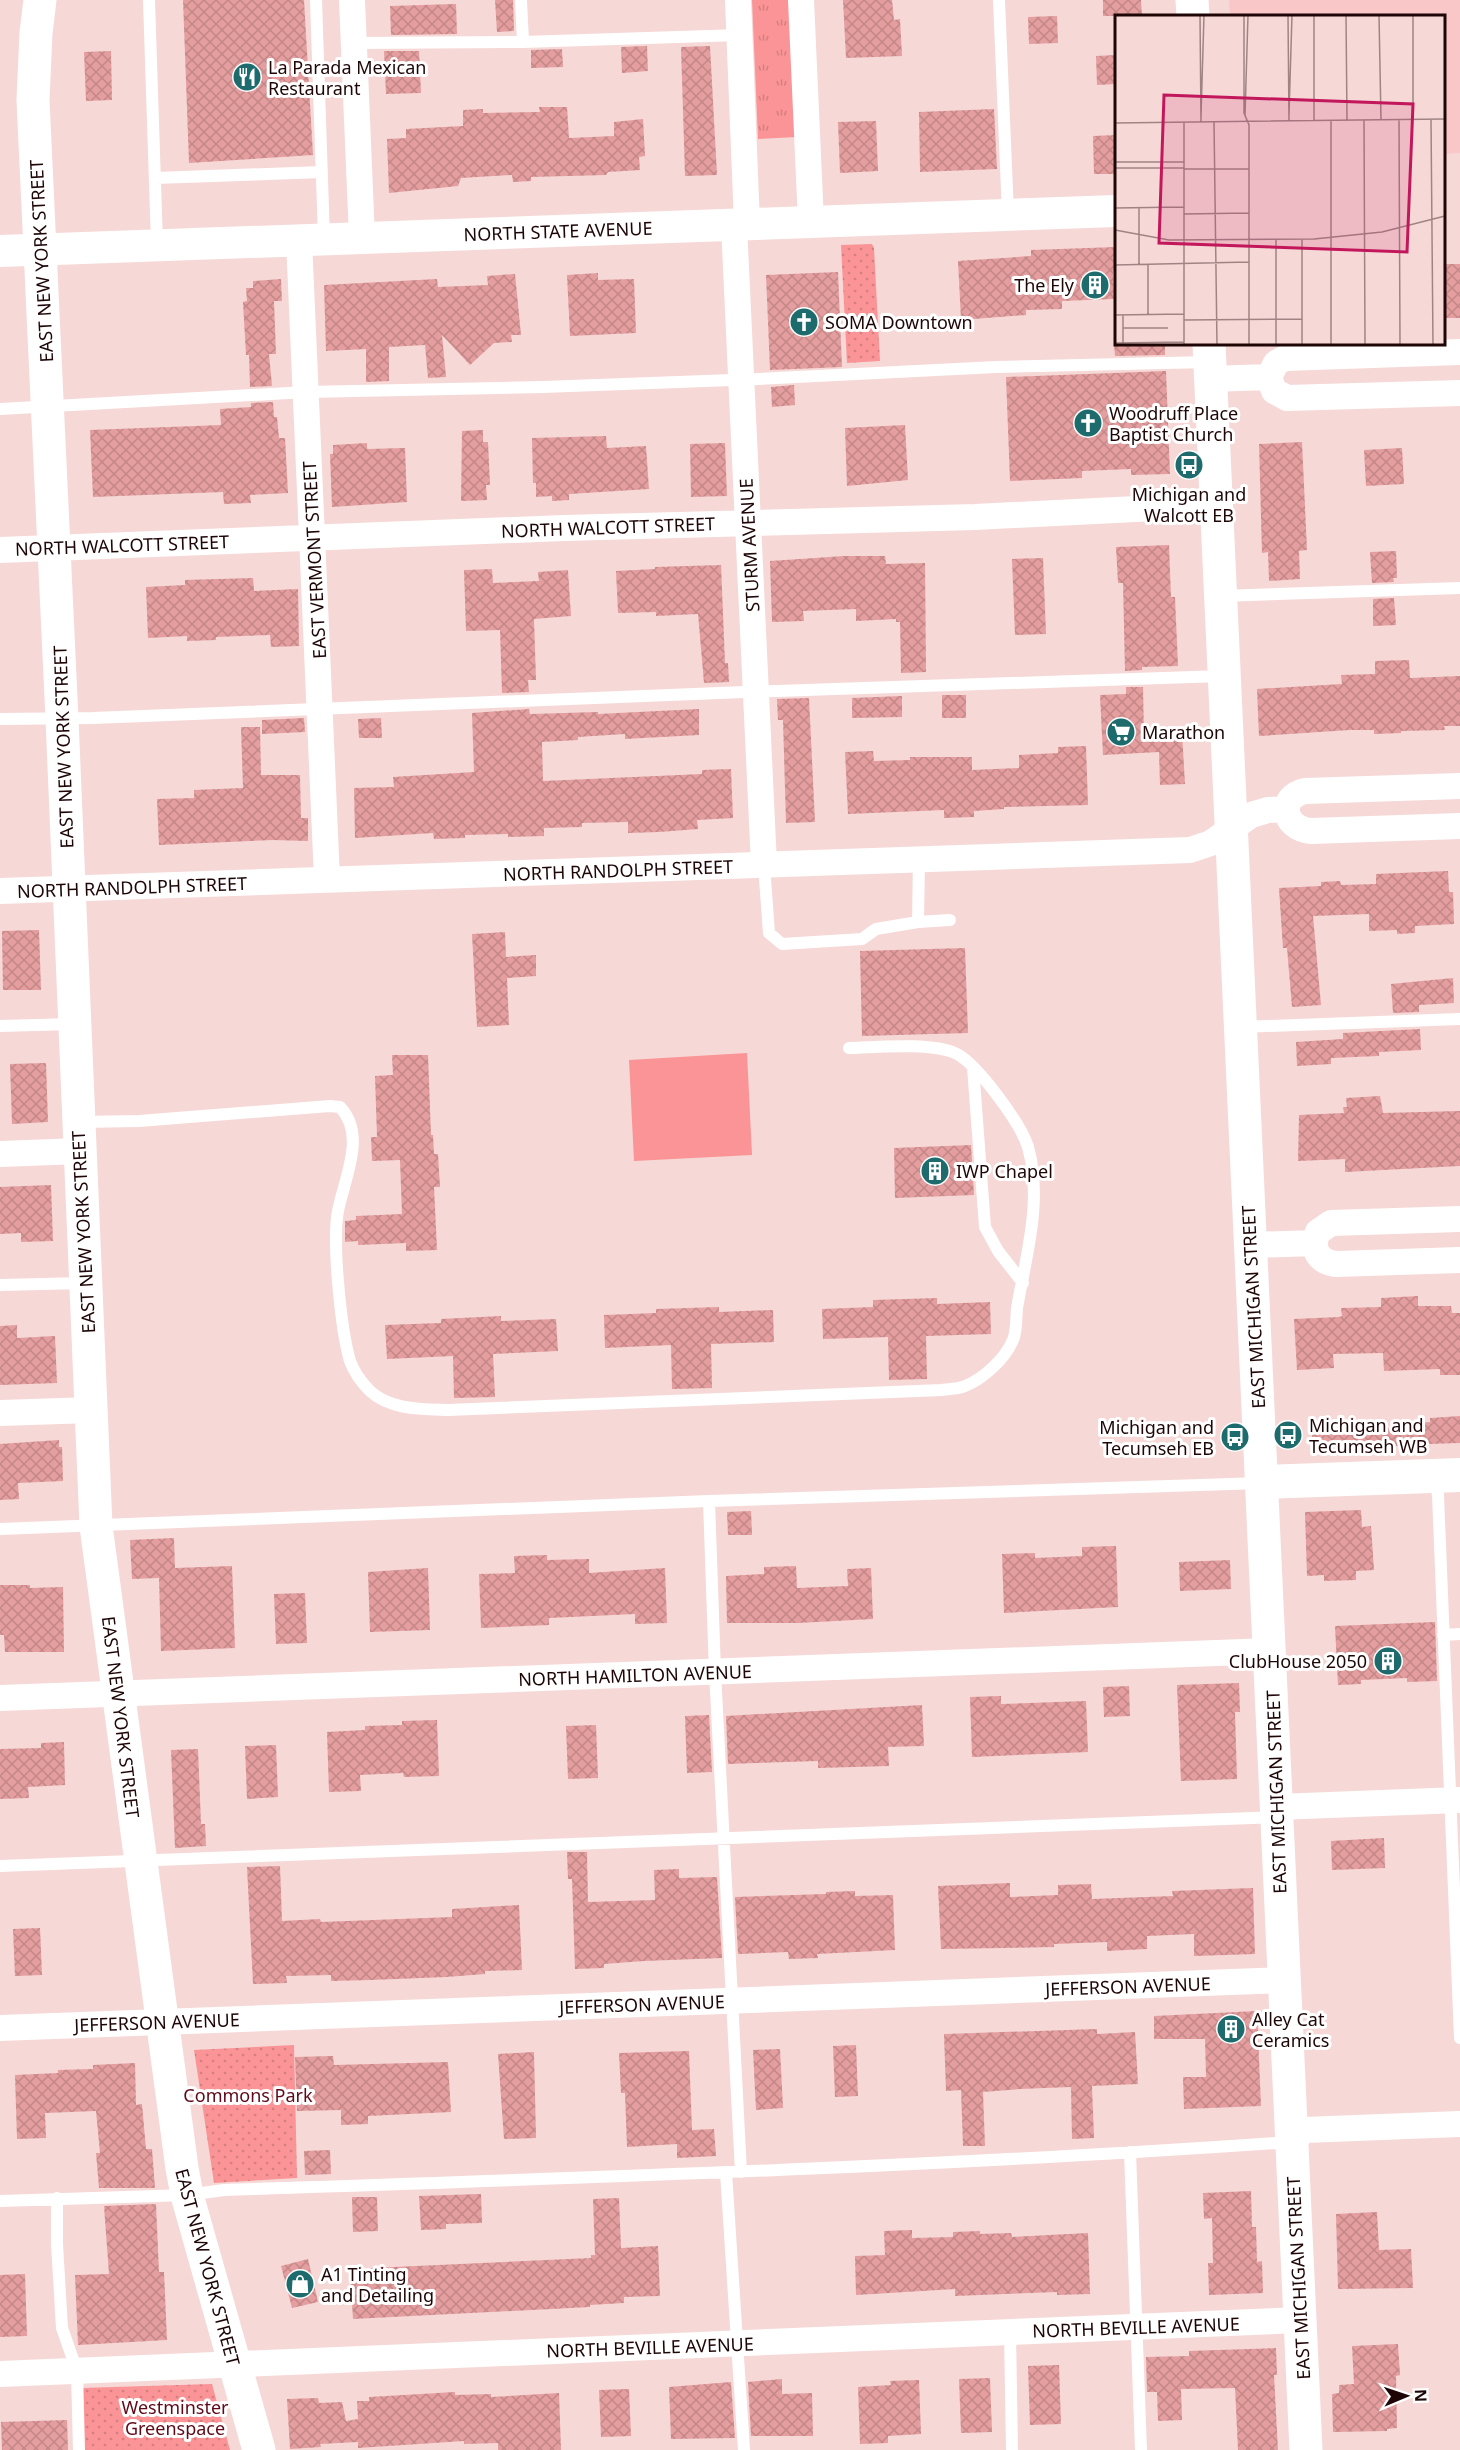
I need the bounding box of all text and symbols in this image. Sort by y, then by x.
inset map [1115,15,1445,345]
place label: La Parada Mexican Restaurant [268,55,426,100]
restaurant icon: La Parada Mexican Restaurant [231,61,263,93]
street label: EAST NEW YORK STREET [24,159,58,363]
street label: NORTH STATE AVENUE [463,216,653,246]
building icon: The Ely [1079,269,1111,301]
place label: The Ely [1014,273,1075,297]
church icon: SOMA Downtown [788,306,820,338]
place label: SOMA Downtown [825,310,973,334]
place label: Woodruff Place Baptist Church [1109,401,1238,446]
church icon: Woodruff Place Baptist Church [1072,407,1104,439]
bus stop icon: Michigan and Walcott EB [1173,449,1205,481]
street label: EAST VERMONT STREET [297,461,331,659]
street label: STURM AVENUE [734,478,764,612]
place label: Michigan and Walcott EB [1132,482,1246,527]
street label: NORTH WALCOTT STREET [501,511,715,543]
street label: NORTH WALCOTT STREET [15,529,229,561]
street label: EAST NEW YORK STREET [47,645,79,849]
supermarket icon: Marathon [1105,716,1137,748]
place label: Marathon [1142,720,1225,744]
street label: NORTH RANDOLPH STREET [503,854,733,886]
street label: NORTH RANDOLPH STREET [17,871,247,903]
street label: EAST NEW YORK STREET [66,1130,100,1334]
building icon: IWP Chapel [919,1155,951,1187]
place label: IWP Chapel [956,1159,1053,1183]
street label: EAST MICHIGAN STREET [1236,1205,1270,1409]
place label: Michigan and Tecumseh WB [1309,1413,1428,1458]
place label: Michigan and Tecumseh EB [1099,1415,1214,1460]
bus stop icon: Michigan and Tecumseh WB [1272,1419,1304,1451]
bus stop icon: Michigan and Tecumseh EB [1219,1421,1251,1453]
street label: EAST NEW YORK STREET [97,1615,145,1819]
building icon: ClubHouse 2050 [1372,1645,1404,1677]
place label: ClubHouse 2050 [1229,1649,1367,1673]
street label: NORTH HAMILTON AVENUE [518,1659,752,1691]
street label: EAST MICHIGAN STREET [1260,1690,1292,1894]
street label: JEFFERSON AVENUE [1043,1971,1211,2001]
street label: JEFFERSON AVENUE [557,1989,725,2019]
street label: JEFFERSON AVENUE [72,2007,240,2037]
place label: Alley Cat Ceramics [1252,2007,1329,2052]
building icon: Alley Cat Ceramics [1215,2013,1247,2045]
park label: Commons Park [183,2083,313,2107]
street label: EAST NEW YORK STREET [170,2166,246,2368]
street label: EAST MICHIGAN STREET [1281,2176,1315,2380]
place label: A1 Tinting and Detailing [321,2262,434,2307]
shop icon: A1 Tinting and Detailing [284,2268,316,2300]
street label: NORTH BEVILLE AVENUE [1032,2311,1240,2343]
street label: NORTH BEVILLE AVENUE [546,2331,754,2363]
north arrow [1376,2366,1436,2426]
text: N [1410,2389,1432,2402]
park label: Westminster Greenspace [122,2395,229,2440]

